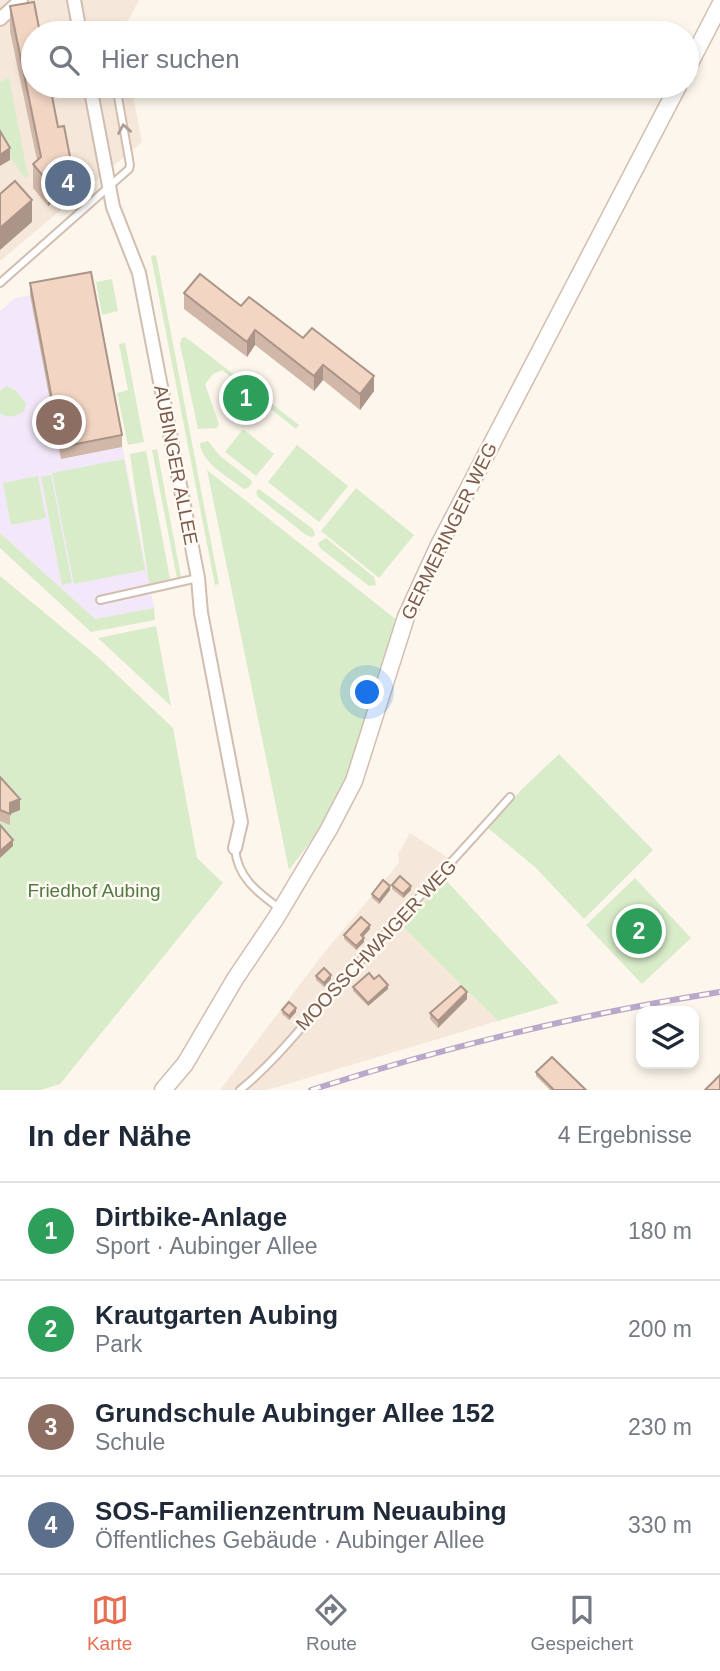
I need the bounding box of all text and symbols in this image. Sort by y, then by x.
search box [21,21,699,98]
icon: search [45,41,83,79]
text: Hier suchen [101,44,240,74]
one-way arrow [117,124,132,136]
pin: 4 [45,157,91,209]
pin: 1 [223,372,269,424]
street label: AUBINGER ALLEE [150,383,202,547]
pin: 3 [36,396,82,448]
street label: GERMERINGER WEG [397,439,501,623]
your location [350,675,384,709]
street label: MOOSSCHWAIGER WEG [292,855,460,1035]
park label: Friedhof Aubing [27,880,161,901]
pin: 2 [616,905,662,957]
map controls [636,1006,699,1069]
button: layers [636,1006,699,1069]
text: In der Nähe [28,1119,191,1152]
text: 4 Ergebnisse [558,1122,692,1148]
text: Dirtbike-Anlage [95,1202,287,1232]
text: 1 [45,1218,57,1244]
text: 180 m [628,1218,692,1244]
text: Sport · Aubinger Allee [95,1233,317,1259]
text: Krautgarten Aubing [95,1300,338,1330]
text: 2 [45,1316,57,1342]
text: 200 m [628,1316,692,1342]
text: Park [95,1331,142,1357]
text: Grundschule Aubinger Allee 152 [95,1398,495,1428]
text: 3 [45,1414,57,1440]
text: 230 m [628,1414,692,1440]
text: Schule [95,1429,165,1455]
text: SOS-Familienzentrum Neuaubing [95,1496,507,1526]
text: 4 [45,1512,57,1538]
text: 330 m [628,1512,692,1538]
text: Öffentliches Gebäude · Aubinger Allee [95,1527,485,1553]
tab: Karte [87,1591,132,1655]
tab: Route [306,1591,357,1655]
tab: Gespeichert [531,1591,633,1655]

